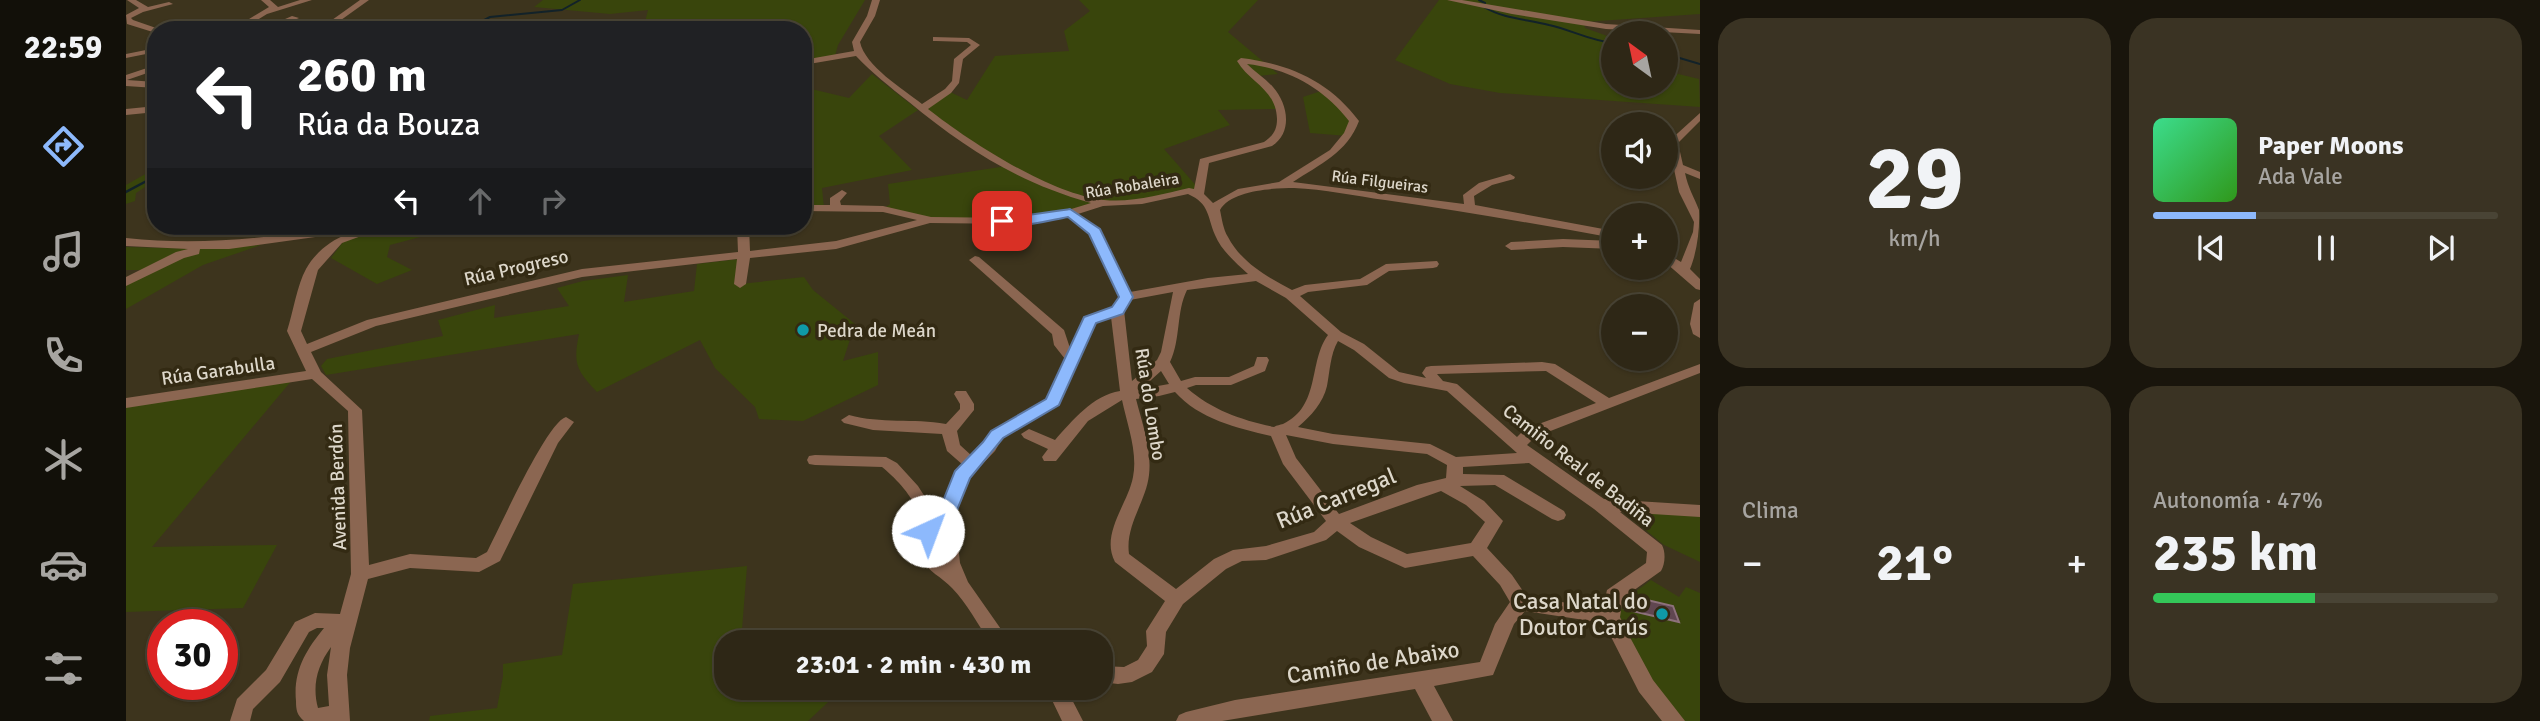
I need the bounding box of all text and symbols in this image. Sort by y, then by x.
north arrow [1601,21,1678,98]
map controls [1601,21,1678,371]
text: 22:59 [24,28,102,67]
text: 260 m [297,45,427,105]
icon: left [182,49,273,140]
text: Rúa da Bouza [297,105,481,144]
button: sound [1601,112,1678,189]
icon: directions [39,122,88,171]
text: 29 [1865,122,1964,235]
text: Paper Moons [2258,130,2404,162]
text: Ada Vale [2258,162,2343,191]
street label: Rúa Filgueiras [1330,166,1429,198]
street label: Rúa Robaleira [1084,169,1180,203]
icon: left [388,182,426,220]
icon: ahead [461,182,499,220]
icon: right [534,182,572,220]
pin [972,191,1032,251]
icon: arrive [983,202,1021,240]
button: + [1601,203,1678,280]
text: km/h [1888,224,1941,253]
icon: music [39,227,88,276]
icon: previous [2192,229,2230,267]
icon: pause [2307,229,2345,267]
icon: next [2422,229,2460,267]
street label: Rúa Progreso [462,244,571,292]
button: − [1601,294,1678,371]
place label: Pedra de Meán [817,319,936,343]
marker: Pedra de Meán [795,322,811,338]
icon: phone [39,331,88,380]
street label: Rúa do Lombo [1129,346,1171,462]
street label: Rúa Garabulla [160,351,277,391]
street label: Camiño Real de Badiña [1498,399,1659,532]
street label: Avenida Berdón [324,423,352,551]
icon: climate [39,435,88,484]
street label: Rúa Carregal [1272,461,1401,536]
text: Autonomía · 47% [2153,486,2323,515]
position arrow [891,494,965,568]
text: Clima [1742,496,1799,525]
text: 235 km [2153,521,2318,585]
text: 21° [1876,531,1953,595]
icon: car [39,540,88,589]
text: − [1742,540,1763,587]
text: + [2066,540,2087,587]
place label: Casa Natal do Doutor Carús [1513,587,1648,642]
marker: Casa Natal do Doutor Carús [1654,606,1670,622]
speed limit sign: 30 [147,609,238,700]
street label: Camiño de Abaixo [1285,635,1461,690]
icon: filters [39,644,88,693]
text: 23:01 · 2 min · 430 m [796,649,1031,681]

